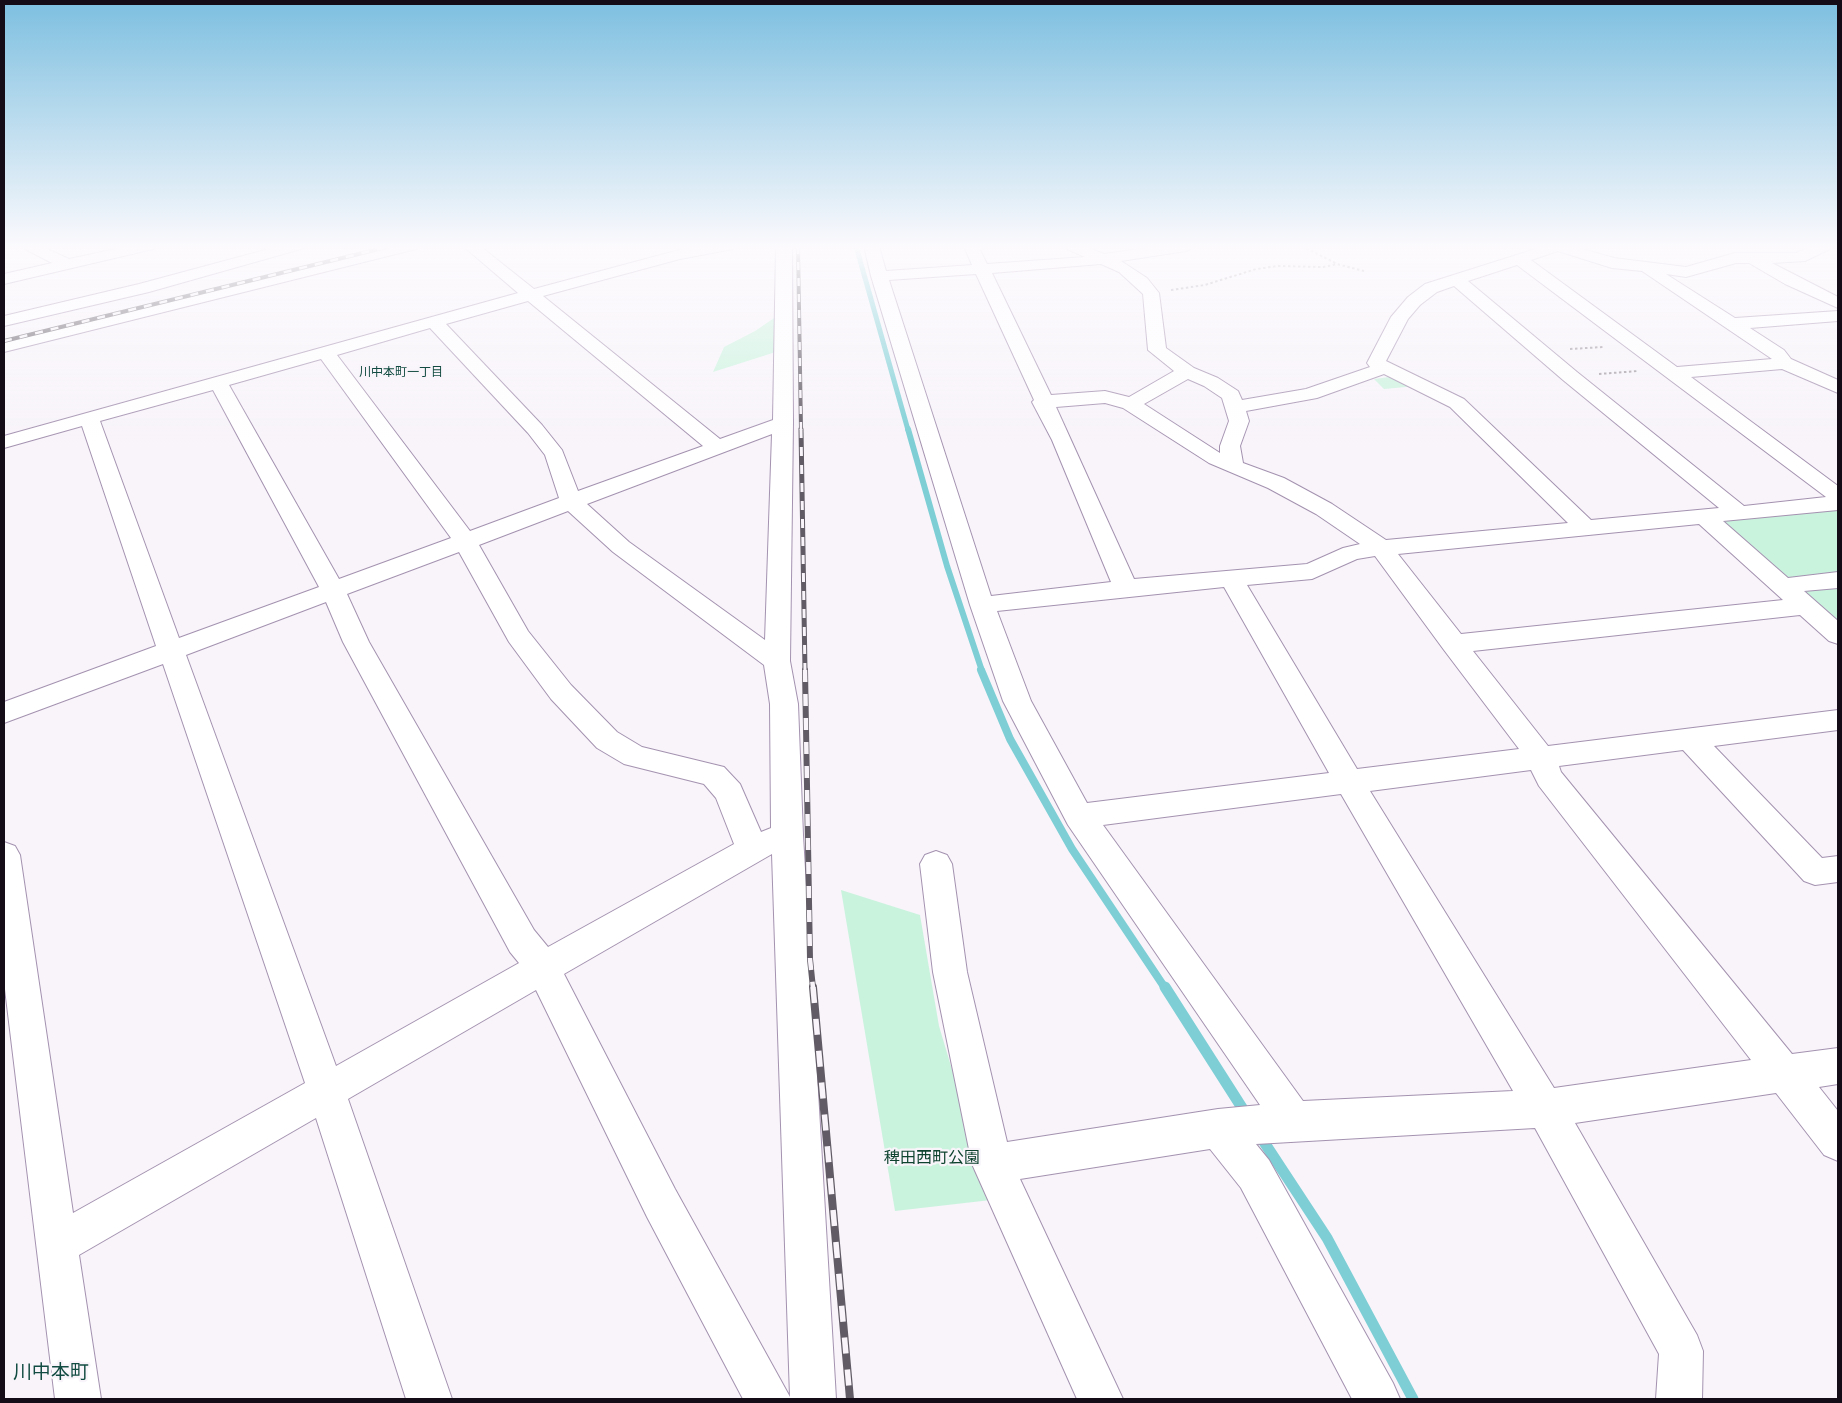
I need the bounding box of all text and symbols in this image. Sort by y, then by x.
district label: 川中本町一丁目 [359,366,443,380]
park label: 稗田西町公園 [884,1149,980,1169]
district label: 川中本町 [13,1362,89,1384]

